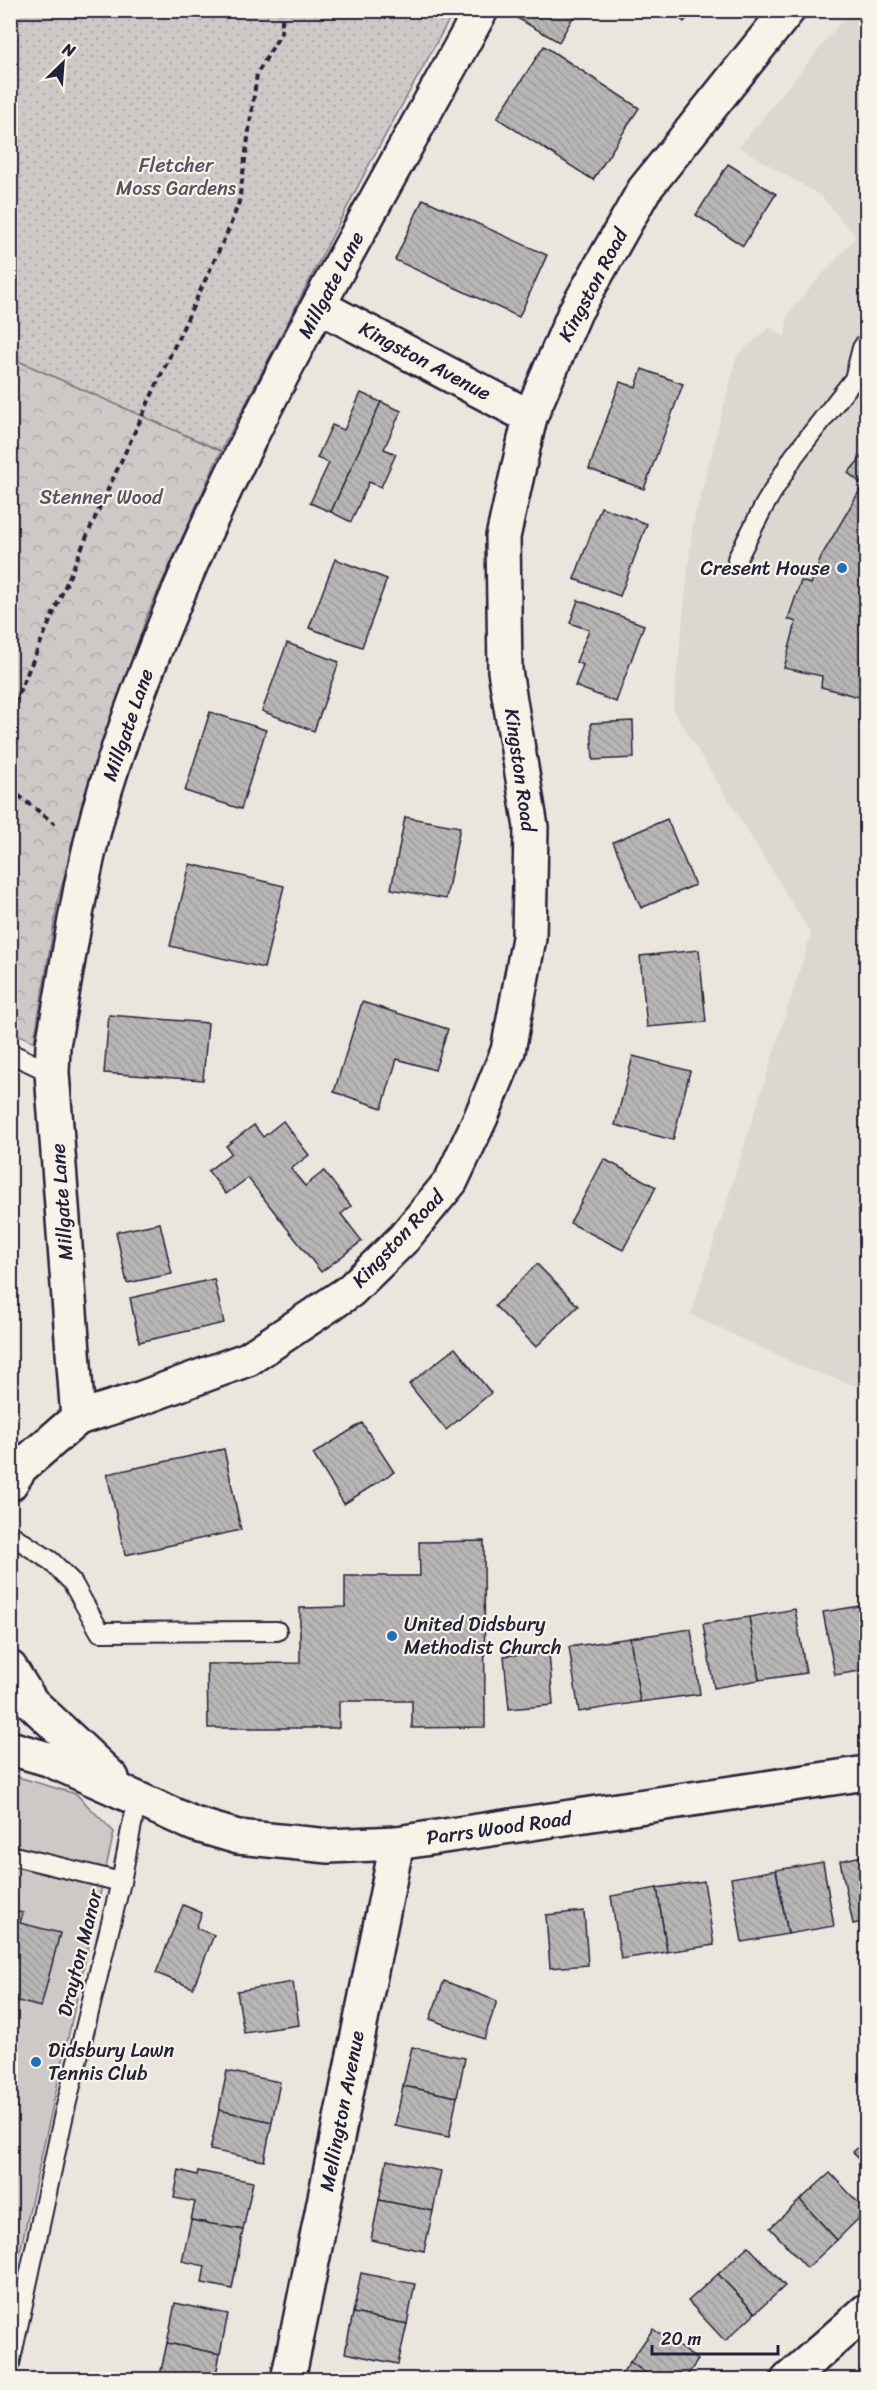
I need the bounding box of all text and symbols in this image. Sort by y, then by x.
north arrow [33,33,93,93]
text: N [57,34,81,66]
park label: Fletcher Moss Gardens [116,148,237,206]
street label: Kingston Road [548,221,638,348]
street label: Millgate Lane [288,225,374,345]
street label: Kingston Avenue [353,311,497,411]
park label: Stenner Wood [40,480,164,515]
place label: Cresent House [701,551,830,586]
marker: Cresent House [835,561,849,575]
street label: Millgate Lane [92,664,164,786]
street label: Kingston Road [494,706,546,835]
street label: Millgate Lane [40,1142,84,1262]
street label: Kingston Road [343,1181,454,1296]
place label: United Didsbury Methodist Church [404,1607,562,1665]
marker: United Didsbury Methodist Church [385,1629,399,1643]
street label: Parrs Wood Road [424,1800,575,1855]
street label: Drayton Manor [47,1885,113,2020]
street label: Mellington Avenue [309,2027,375,2194]
place label: Didsbury Lawn Tennis Club [48,2033,174,2091]
marker: Didsbury Lawn Tennis Club [29,2055,43,2069]
scale bar [652,2318,778,2356]
text: 20 m [661,2323,701,2355]

